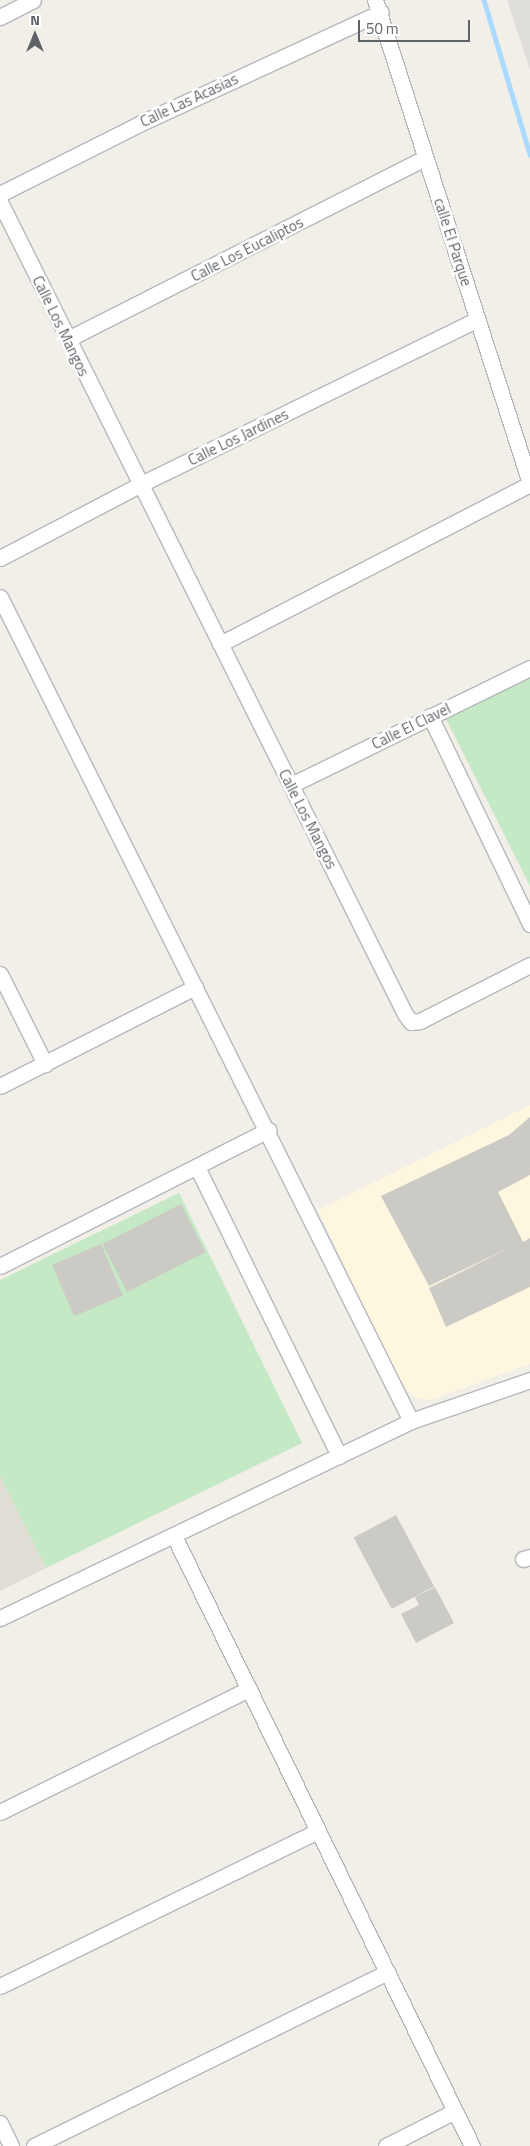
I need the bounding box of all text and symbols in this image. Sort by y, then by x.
text: N [30,9,40,30]
north arrow [10,10,60,60]
scale bar [360,10,472,42]
text: 50 m [366,17,399,40]
street label: Calle Las Acasias [137,69,241,131]
street label: calle El Parque [430,196,476,288]
street label: Calle Los Eucaliptos [188,213,306,285]
street label: Calle Los Mangos [29,273,93,379]
street label: Calle Los Jardines [185,405,291,469]
street label: Calle El Clavel [369,699,453,753]
street label: Calle Los Mangos [275,766,341,872]

